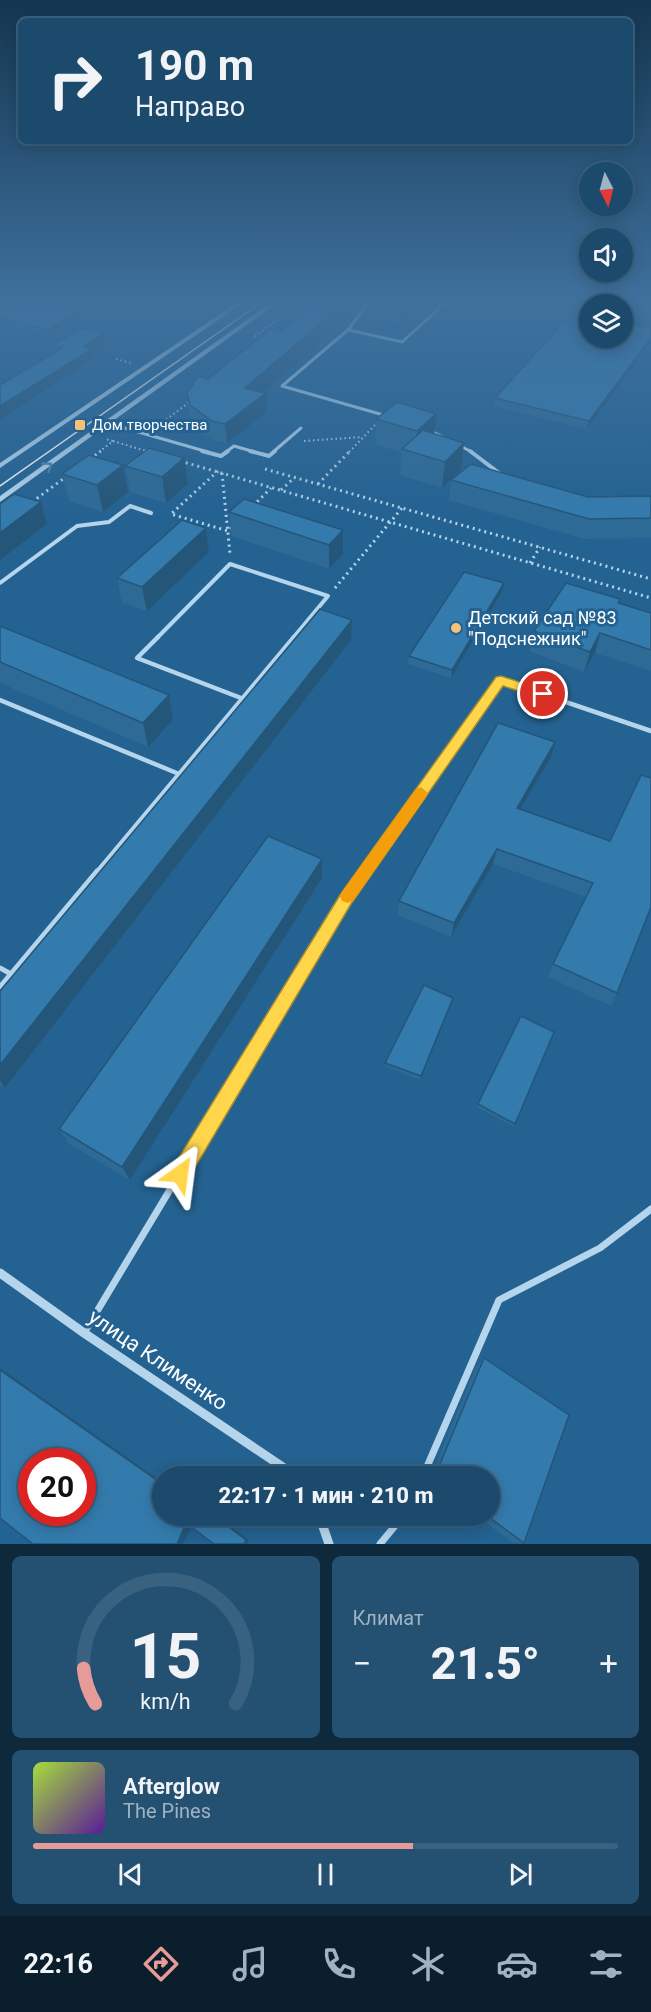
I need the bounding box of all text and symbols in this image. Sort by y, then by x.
text: 190 m [135,41,254,90]
icon: right [36,42,114,120]
text: Направо [135,91,245,123]
north arrow [579,162,633,216]
map controls [579,162,633,348]
button: sound [579,228,633,282]
button: layers [579,294,633,348]
place label: Дом творчества [92,416,207,434]
marker: Дом творчества [73,418,87,432]
one-way arrow [41,462,52,473]
place label: Детский сад №83 "Подснежник" [468,607,617,649]
marker: Детский сад №83 "Подснежник" [449,621,463,635]
pin [517,668,568,719]
icon: arrive [526,677,559,710]
position arrow [148,1142,212,1206]
street label: улица Клименко [84,1305,232,1415]
speed limit sign: 20 [18,1448,96,1526]
text: 22:17 · 1 мин · 210 m [218,1483,434,1508]
text: Климат [353,1606,424,1630]
text: 15 [130,1620,202,1693]
text: 21.5° [431,1637,540,1690]
text: − [353,1644,371,1683]
text: + [599,1644,618,1683]
text: km/h [141,1689,191,1714]
text: Afterglow [123,1774,220,1799]
text: The Pines [123,1799,211,1823]
icon: previous [114,1858,147,1891]
icon: pause [309,1858,342,1891]
icon: next [504,1858,537,1891]
icon: directions [140,1943,182,1985]
icon: music [229,1943,271,1985]
icon: phone [318,1943,360,1985]
icon: climate [407,1943,449,1985]
icon: car [496,1943,538,1985]
icon: filters [585,1943,627,1985]
text: 22:16 [24,1948,93,1980]

